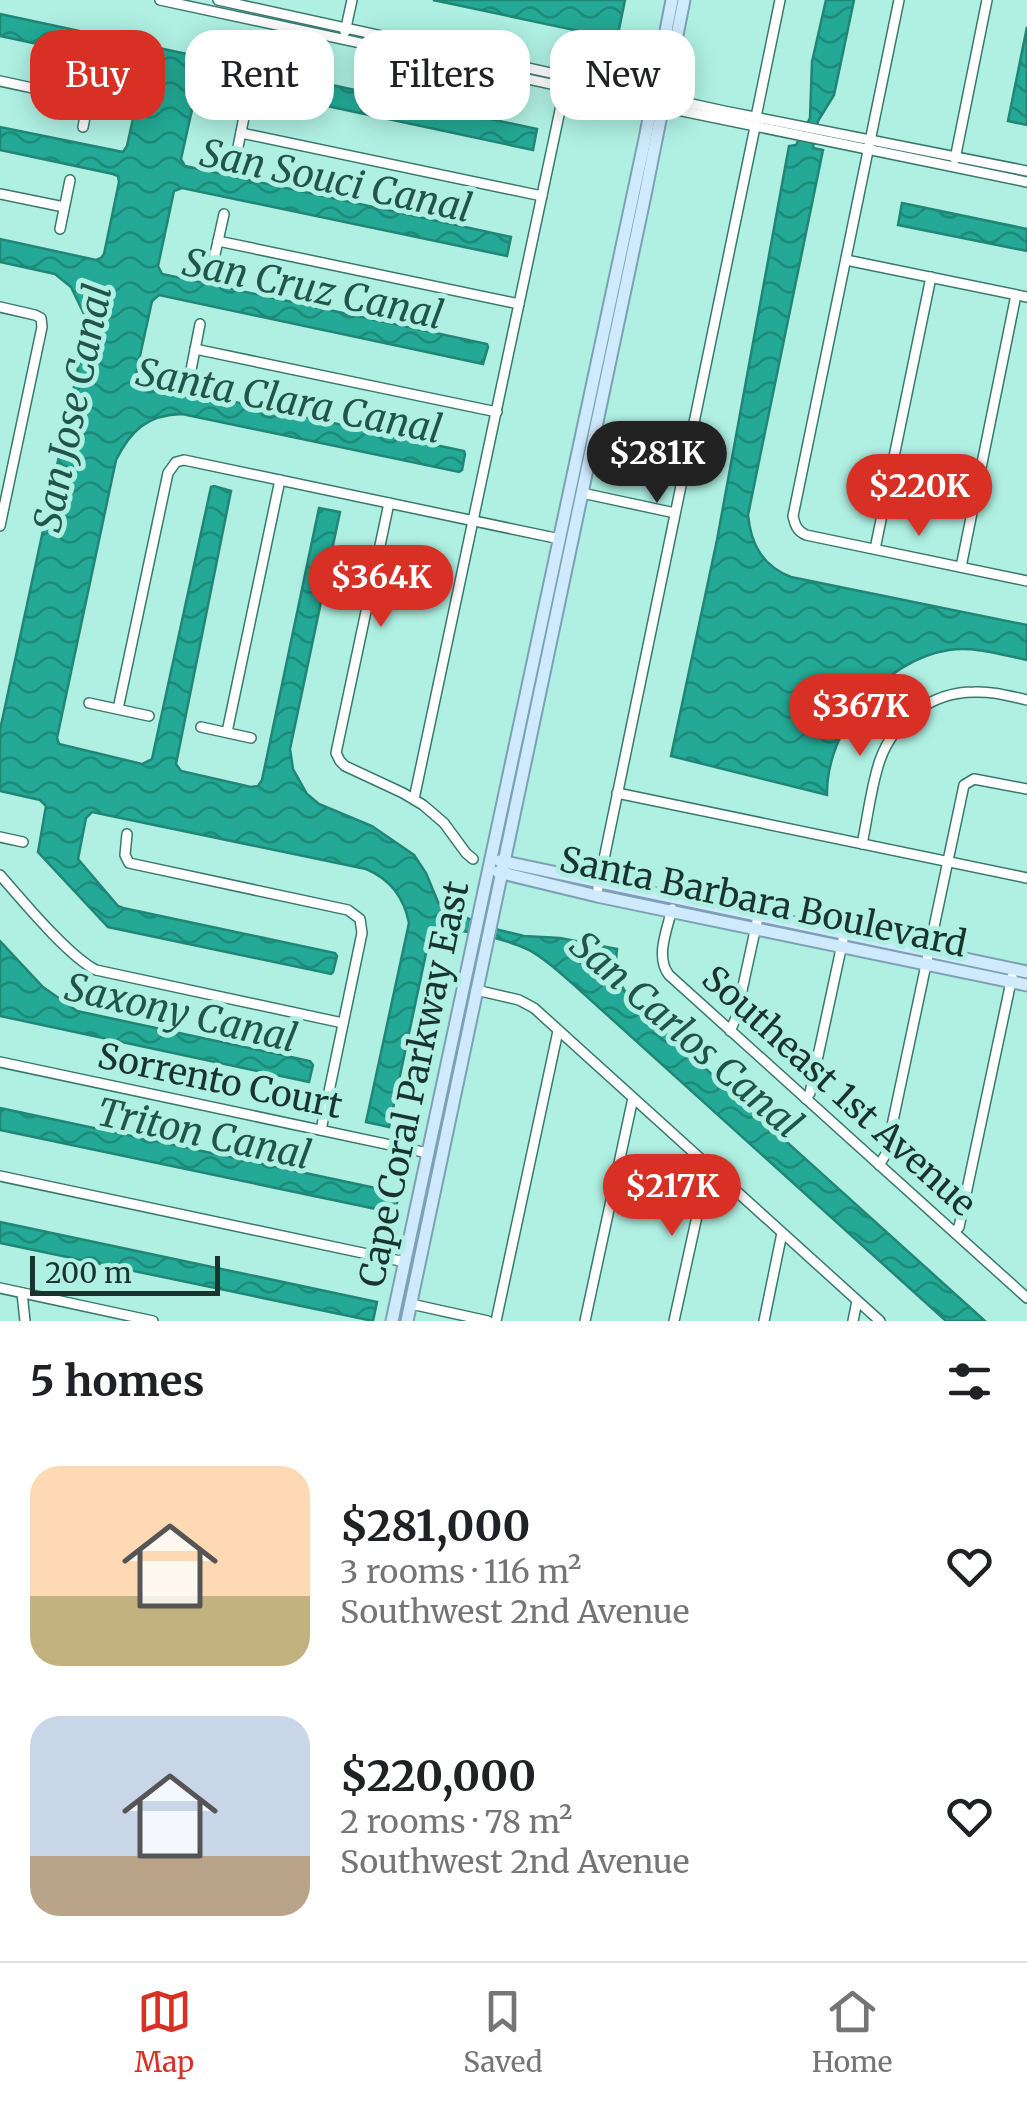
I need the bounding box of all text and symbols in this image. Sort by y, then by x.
chip: Buy [30,30,165,120]
chip: Rent [185,30,334,120]
chip: Filters [354,30,530,120]
chip: New [550,30,695,120]
water label: San Souci Canal [196,129,476,232]
water label: San Cruz Canal [179,238,447,339]
water label: San Jose Canal [23,280,122,536]
water label: Santa Clara Canal [132,348,446,453]
pin: $281K [587,421,727,506]
text: $281K [609,433,705,473]
pin: $220K [849,454,989,539]
text: $220K [868,466,970,506]
pin: $364K [311,545,451,630]
text: $364K [330,557,432,597]
pin: $367K [790,674,930,759]
text: $367K [811,686,909,726]
street label: Santa Barbara Boulevard [556,837,970,967]
street label: Cape Coral Parkway East [349,877,479,1291]
water label: San Carlos Canal [561,921,812,1148]
street label: Southeast 1st Avenue [693,956,985,1226]
water label: Saxony Canal [61,963,301,1062]
street label: Sorrento Court [94,1034,347,1128]
water label: Triton Canal [93,1088,315,1179]
pin: $217K [602,1154,742,1239]
text: $217K [625,1166,719,1206]
scale bar [30,1251,220,1296]
text: 200 m [45,1255,132,1291]
icon: filters [942,1354,997,1409]
text: 5 homes [30,1355,204,1407]
text: $281,000 [340,1500,530,1552]
icon: home [110,1506,230,1626]
icon: heart [942,1539,997,1594]
text: 3 rooms · 116 m² [340,1552,581,1592]
text: Southwest 2nd Avenue [340,1592,689,1632]
text: $220,000 [340,1750,536,1802]
icon: home [110,1756,230,1876]
icon: heart [942,1789,997,1844]
text: 2 rooms · 78 m² [340,1802,572,1842]
text: Southwest 2nd Avenue [340,1842,689,1882]
tab: Map [135,1984,194,2080]
tab: Saved [463,1984,543,2080]
tab: Home [812,1984,892,2080]

